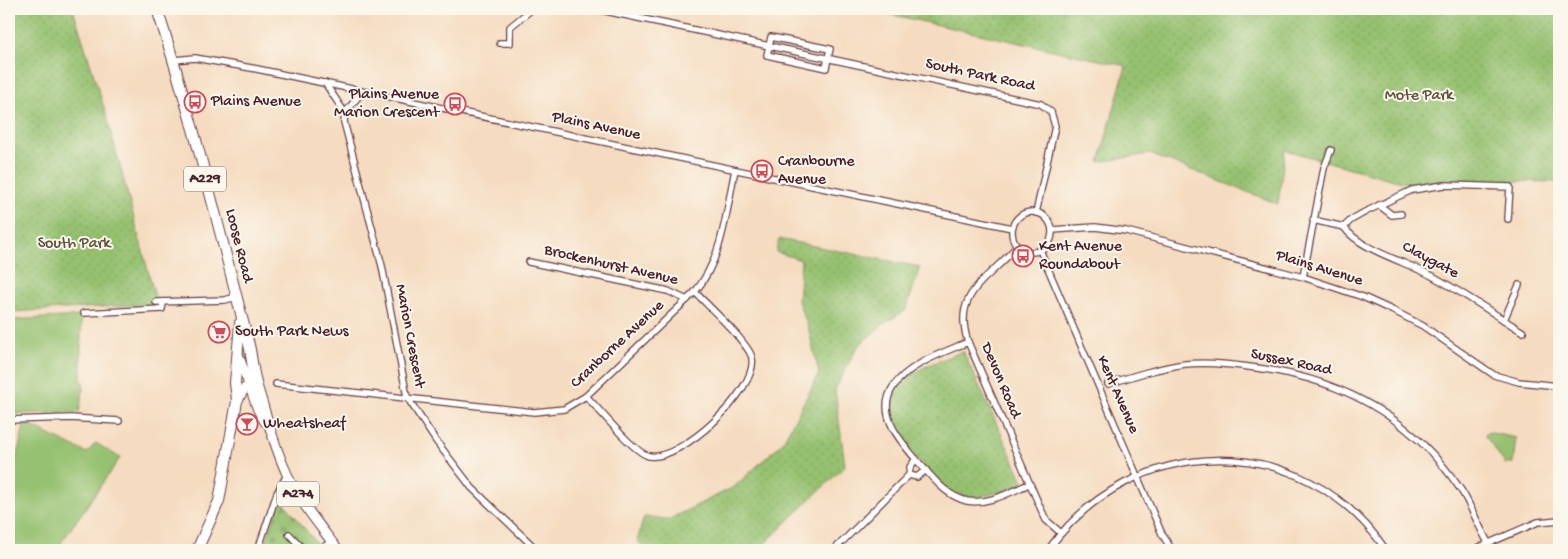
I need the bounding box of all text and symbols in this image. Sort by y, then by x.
street label: South Park Road [924,55,1038,97]
place label: Plains Avenue Marion Crescent [334,86,440,123]
park label: Mote Park [1385,87,1455,106]
bus stop icon: Plains Avenue [183,90,207,114]
bus stop icon: Plains Avenue Marion Crescent [443,92,467,116]
place label: Plains Avenue [210,93,302,112]
street label: Plains Avenue [549,108,643,146]
place label: Cranbourne Avenue [778,153,855,190]
bus stop icon: Cranbourne Avenue [750,159,774,183]
road number: A229 [184,166,226,192]
street label: Loose Road [220,207,257,286]
park label: South Park [38,235,112,254]
place label: Kent Avenue Roundabout [1039,238,1123,275]
street label: Claygate [1398,238,1462,284]
street label: Brockenhurst Avenue [541,241,680,291]
bus stop icon: Kent Avenue Roundabout [1011,244,1035,268]
street label: Plains Avenue [1272,246,1366,291]
street label: Marion Crescent [390,283,429,391]
street label: Cranborne Avenue [567,296,669,393]
supermarket icon: South Park News [207,320,231,344]
place label: South Park News [235,323,350,342]
street label: Devon Road [975,339,1025,423]
street label: Sussex Road [1249,345,1335,381]
street label: Kent Avenue [1091,353,1143,438]
bar icon: Wheatsheaf [235,412,259,436]
place label: Wheatsheaf [263,415,346,434]
road number: A274 [277,482,319,506]

